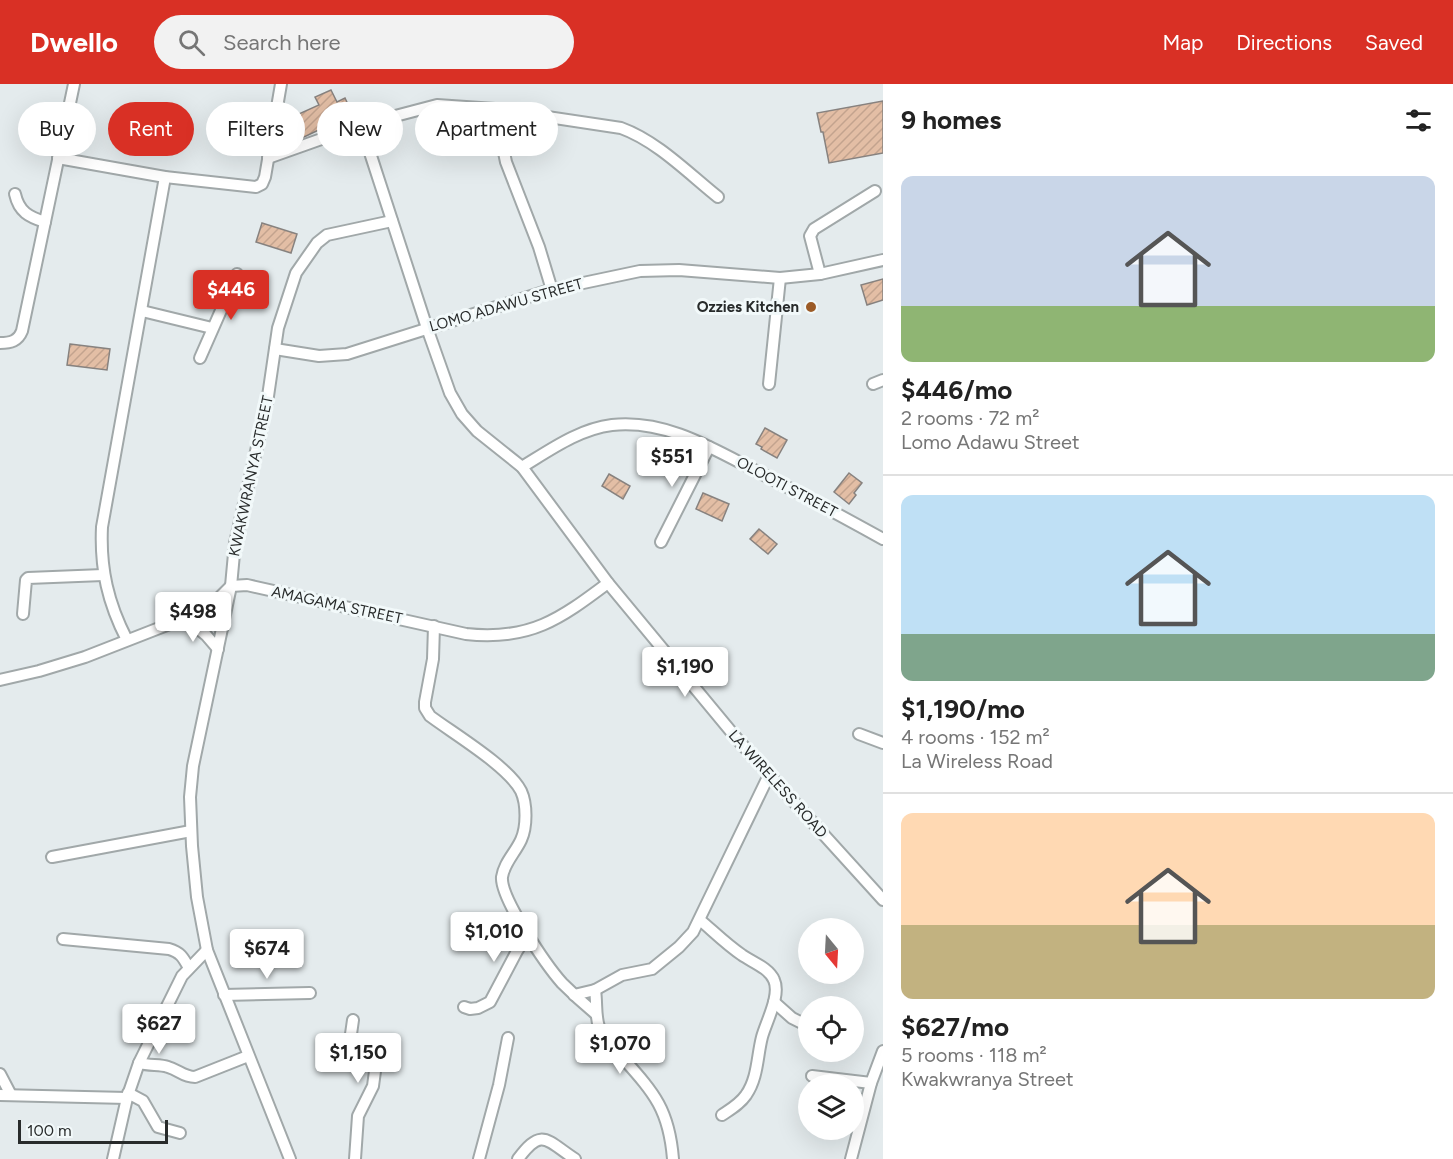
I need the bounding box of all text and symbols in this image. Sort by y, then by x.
search box [154,15,574,69]
text: Dwello [30,25,118,59]
icon: search [175,26,208,59]
text: Search here [223,29,341,56]
text: Map [1162,30,1203,55]
text: Directions [1236,30,1332,55]
text: Saved [1365,30,1423,55]
chip: Buy [18,102,96,156]
chip: Rent [108,102,194,156]
chip: Filters [206,102,305,156]
chip: New [317,102,403,156]
chip: Apartment [415,102,558,156]
text: 9 homes [901,104,1001,136]
icon: filters [1402,104,1435,137]
icon: home [1114,215,1222,323]
pin: $446 [195,270,267,321]
street label: LOMO ADAWU STREET [427,274,586,336]
text: $446 [207,277,255,301]
place label: Ozzies Kitchen [697,298,799,316]
marker: Ozzies Kitchen [804,300,818,314]
text: $446/mo [901,374,1012,406]
street label: KWAKWRANYA STREET [225,393,277,558]
text: 2 rooms · 72 m² [901,406,1039,430]
text: Lomo Adawu Street [901,430,1080,454]
pin: $551 [636,437,708,488]
text: $551 [651,444,693,468]
street label: OLOOTI STREET [734,453,841,521]
icon: home [1114,534,1222,642]
street label: AMAGAMA STREET [270,582,405,628]
pin: $498 [157,592,229,643]
text: $498 [169,599,217,623]
pin: $1,190 [636,647,734,698]
text: $1,190 [656,654,714,678]
text: $1,190/mo [901,693,1025,725]
text: 4 rooms · 152 m² [901,725,1050,749]
street label: LA WIRELESS ROAD [725,726,831,842]
text: La Wireless Road [901,749,1053,773]
icon: home [1114,852,1222,960]
pin: $1,010 [445,912,543,963]
north arrow [798,918,864,984]
map controls [798,918,864,1140]
text: $1,010 [464,919,524,943]
pin: $674 [231,929,303,980]
text: $674 [244,936,290,960]
button: locate [798,996,864,1062]
pin: $627 [123,1004,195,1055]
text: $627 [136,1011,182,1035]
text: $627/mo [901,1011,1009,1043]
pin: $1,070 [571,1024,669,1075]
text: $1,070 [589,1031,651,1055]
pin: $1,150 [309,1033,407,1084]
text: $1,150 [329,1040,387,1064]
text: 5 rooms · 118 m² [901,1043,1047,1067]
text: Kwakwranya Street [901,1067,1073,1091]
button: layers [798,1074,864,1140]
scale bar [18,1117,168,1144]
text: 100 m [27,1121,72,1140]

